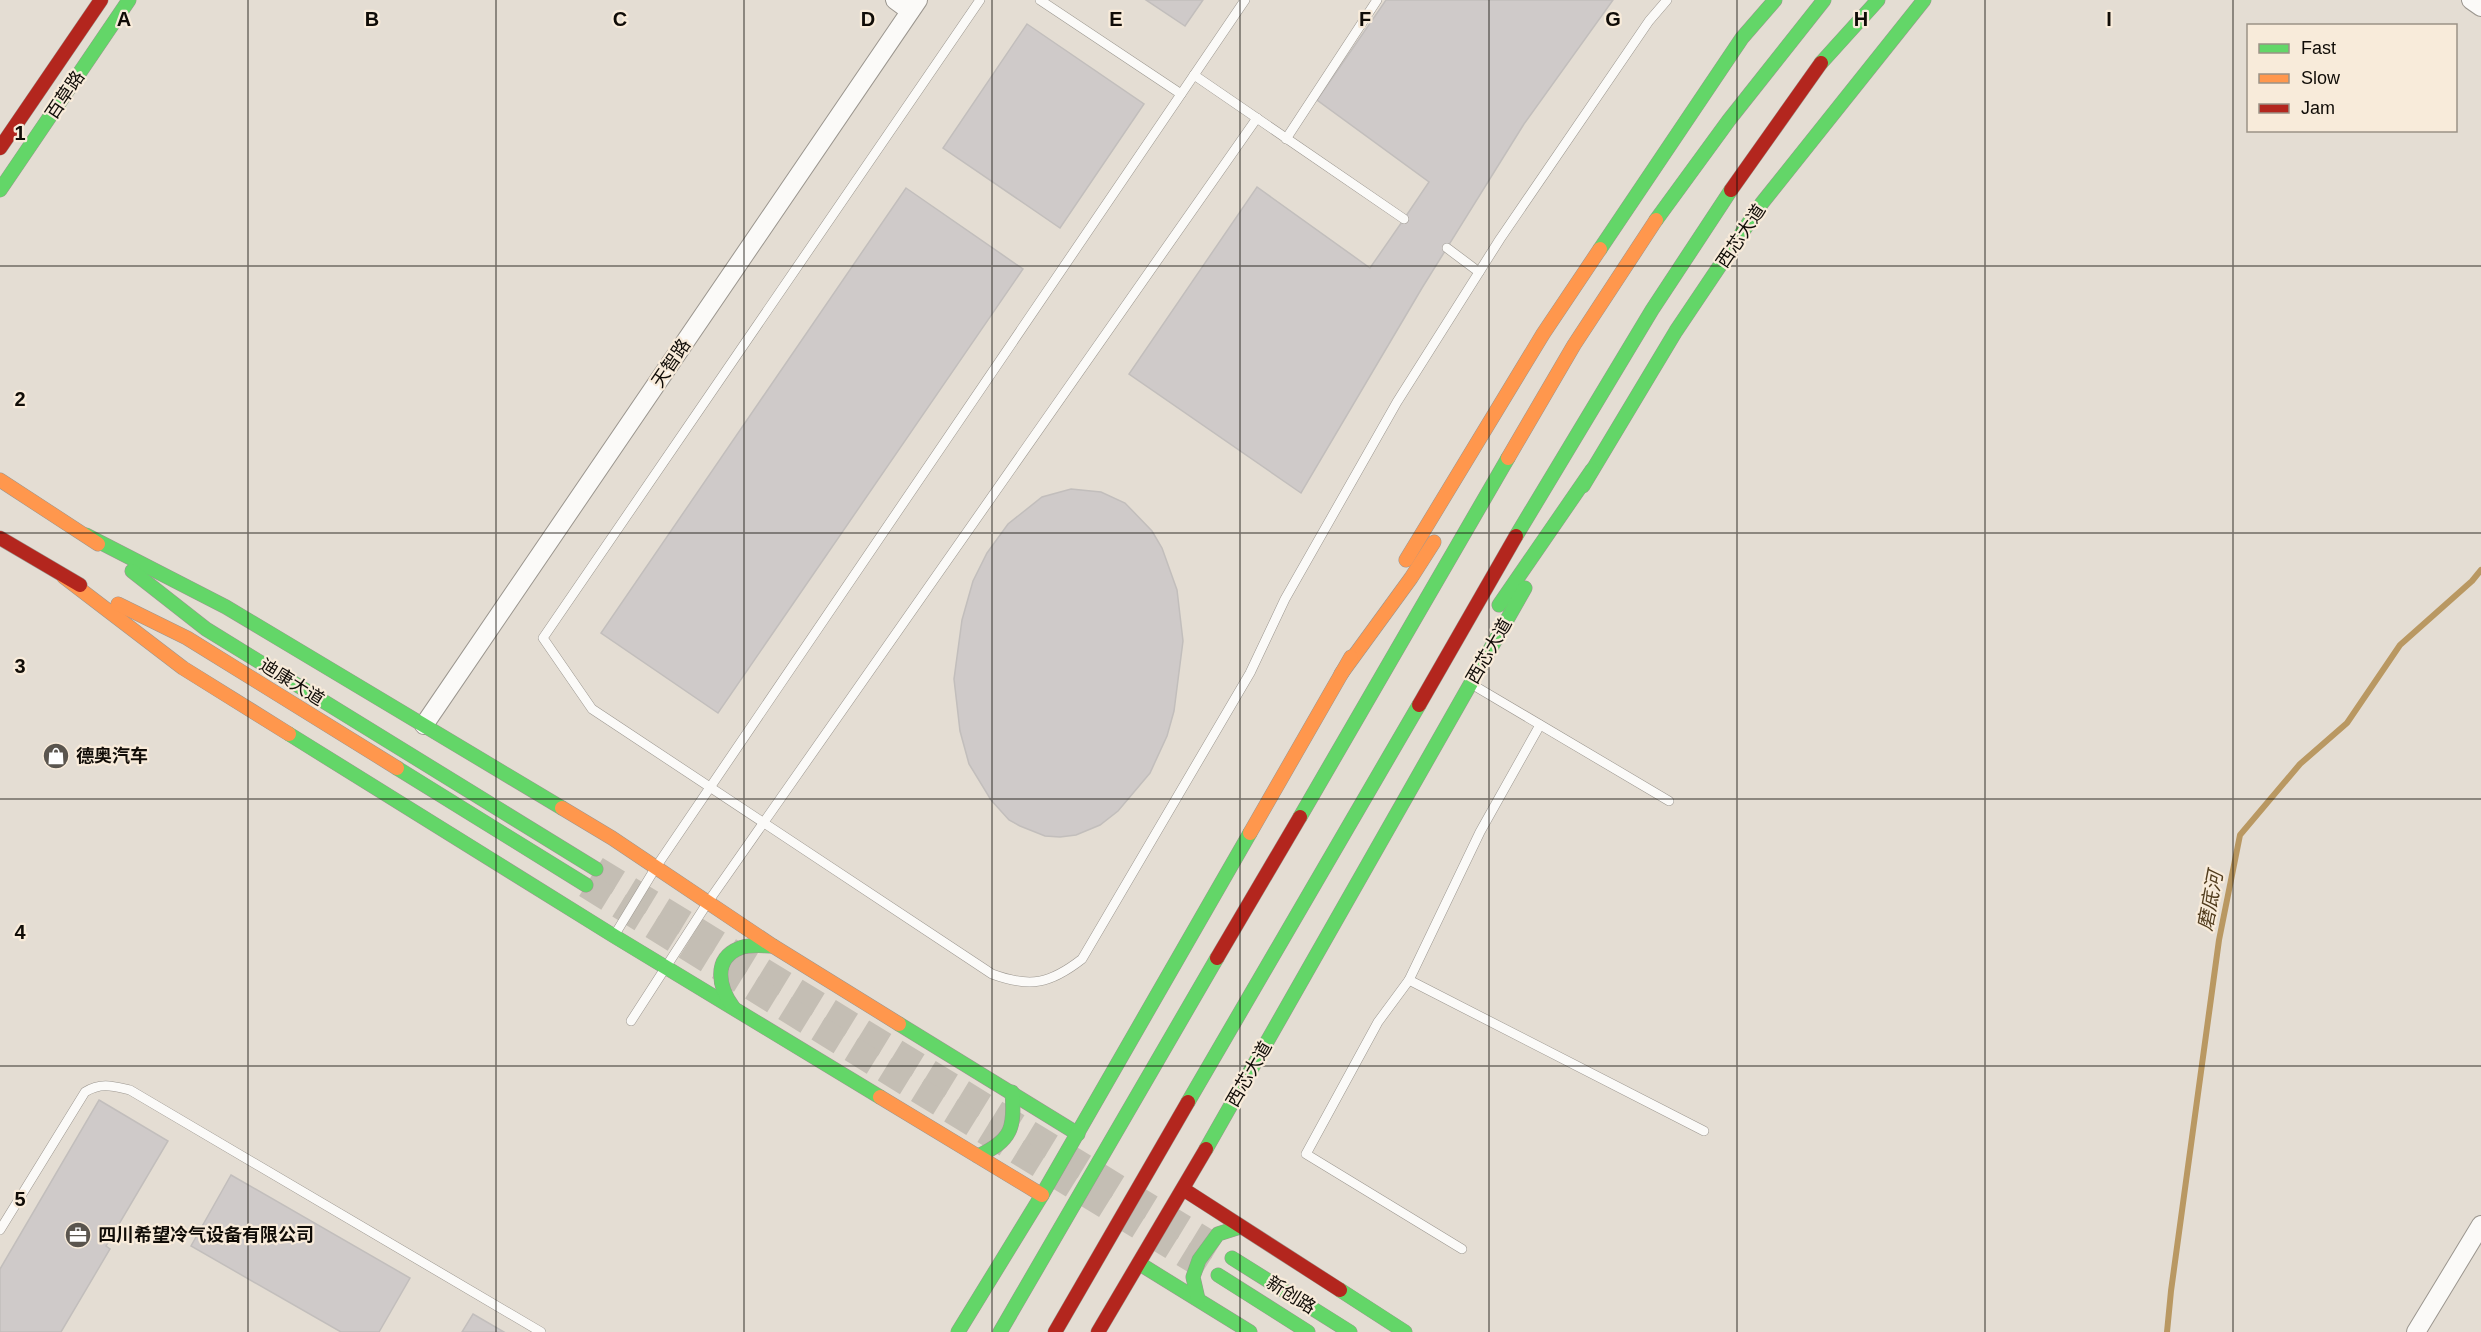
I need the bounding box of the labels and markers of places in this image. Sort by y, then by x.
shop icon: 德奥汽车 [41,741,71,771]
place label: 德奥汽车 [76,746,148,766]
office icon: 四川希望冷气设备有限公司 [63,1220,93,1250]
place label: 四川希望冷气设备有限公司 [98,1225,314,1245]

